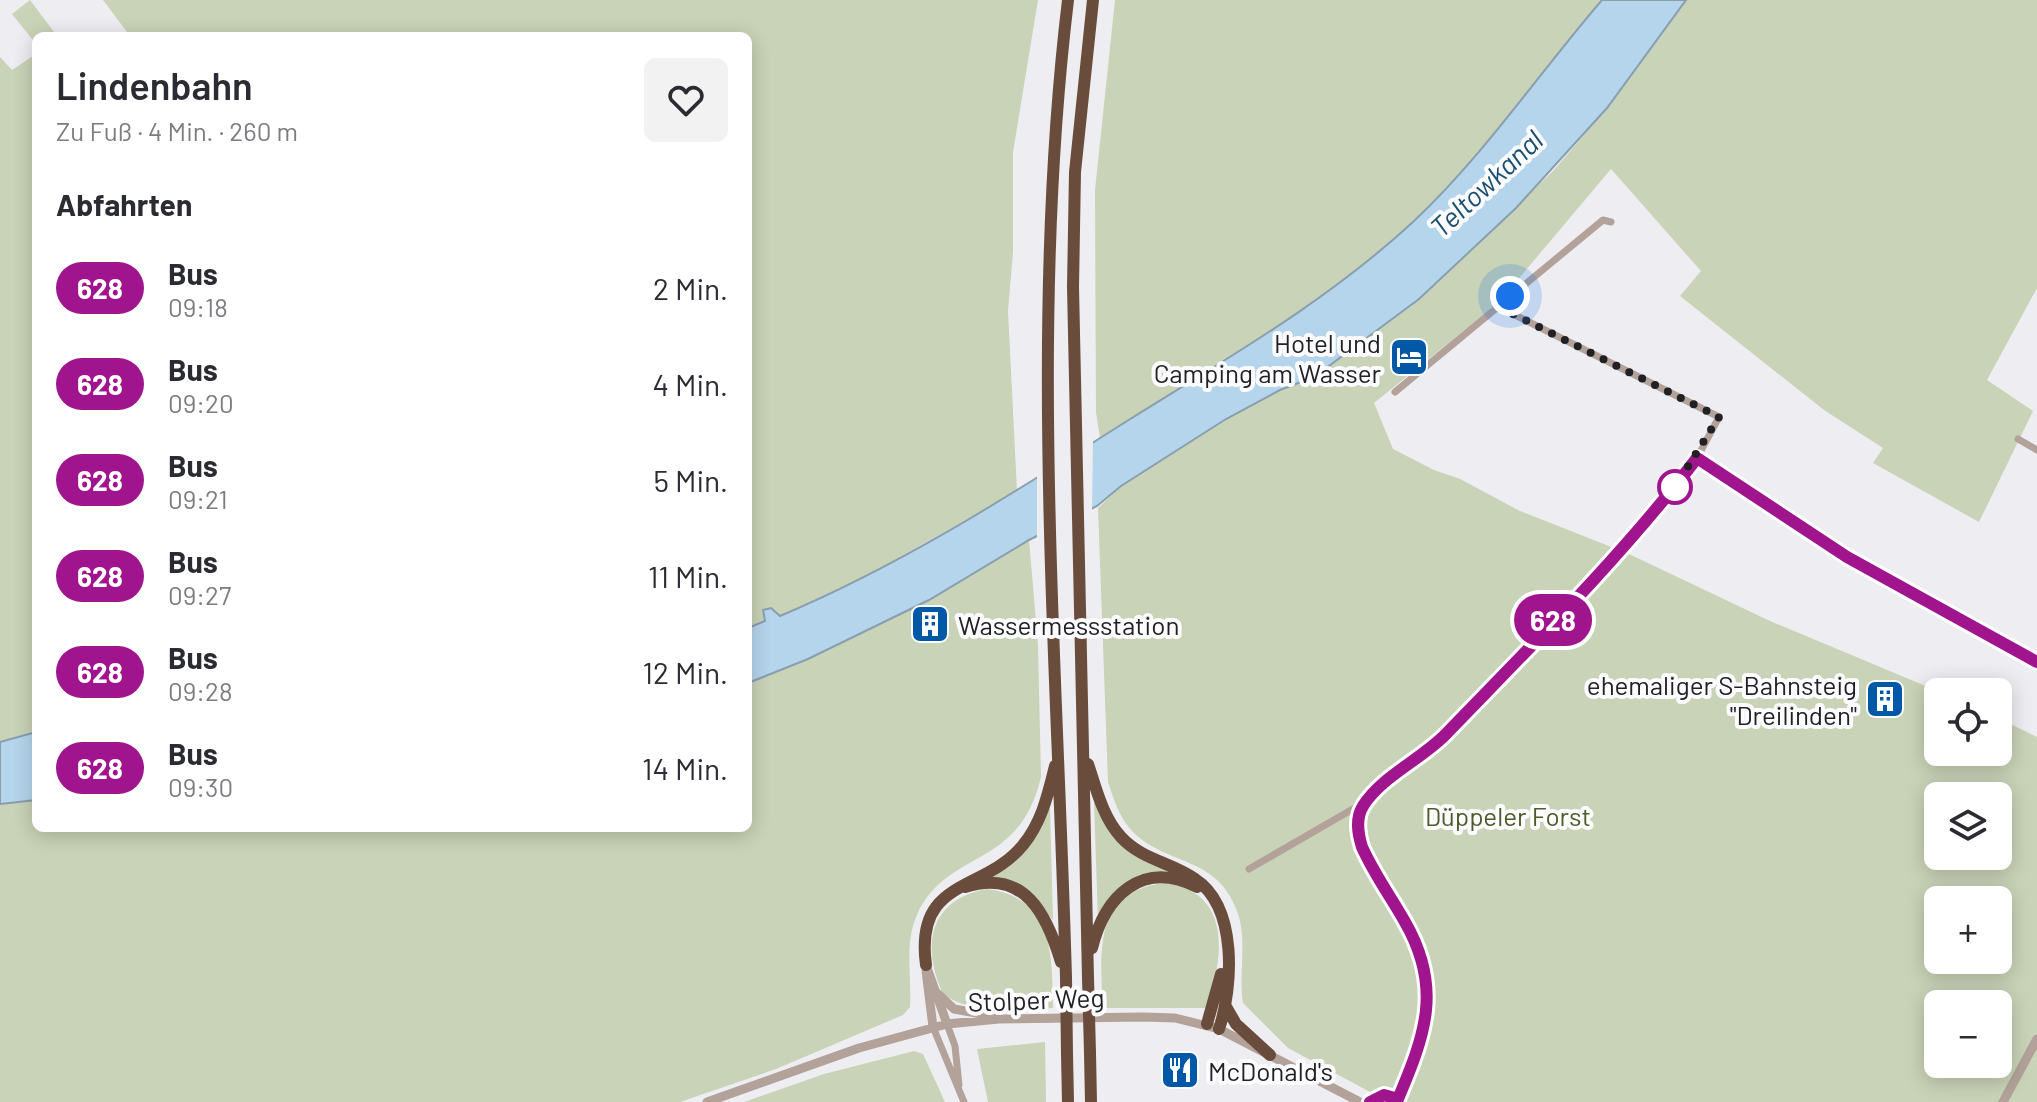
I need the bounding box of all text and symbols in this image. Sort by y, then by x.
button: heart [644,58,728,142]
text: Lindenbahn [56,62,253,108]
text: Zu Fuß · 4 Min. · 260 m [56,115,298,146]
water label: Teltowkanal [1423,122,1549,244]
text: Abfahrten [56,186,192,222]
text: Bus [168,255,218,291]
text: 2 Min. [653,270,728,306]
text: 628 [77,271,123,305]
your location [1490,276,1530,316]
text: 09:18 [168,291,228,322]
place label: Hotel und Camping am Wasser [1154,327,1382,388]
hotel icon: Hotel und Camping am Wasser [1388,336,1430,378]
text: Bus [168,351,218,387]
text: 4 Min. [652,366,728,402]
text: 628 [77,367,123,401]
text: 09:20 [168,387,234,418]
text: Bus [168,447,218,483]
text: 5 Min. [654,462,728,498]
text: 628 [77,463,123,497]
unlabelled marker [1658,470,1692,504]
text: 09:21 [168,483,228,514]
text: Bus [168,543,218,579]
text: 11 Min. [648,558,728,594]
text: 628 [77,559,123,593]
text: 09:27 [168,579,231,610]
line badge: 628 [1507,594,1599,646]
building icon: Wassermessstation [909,603,951,645]
text: 628 [1530,603,1576,637]
place label: Wassermessstation [958,609,1179,640]
text: Bus [168,639,218,675]
text: 12 Min. [642,654,728,690]
text: 628 [77,655,123,689]
place label: ehemaliger S-Bahnsteig "Dreilinden" [1587,669,1857,730]
text: 09:28 [168,675,233,706]
building icon: ehemaliger S-Bahnsteig "Dreilinden" [1864,678,1906,720]
map controls [1924,678,2012,1078]
button: locate [1924,678,2012,766]
text: Bus [168,735,218,771]
text: 14 Min. [642,750,728,786]
text: 628 [77,751,123,785]
text: 09:30 [168,771,233,802]
button: layers [1924,782,2012,870]
park label: Düppeler Forst [1425,800,1591,831]
button: + [1924,886,2012,974]
street label: Stolper Weg [967,981,1105,1017]
button: − [1924,990,2012,1078]
restaurant icon: McDonald's [1159,1049,1201,1091]
place label: McDonald's [1208,1055,1333,1086]

